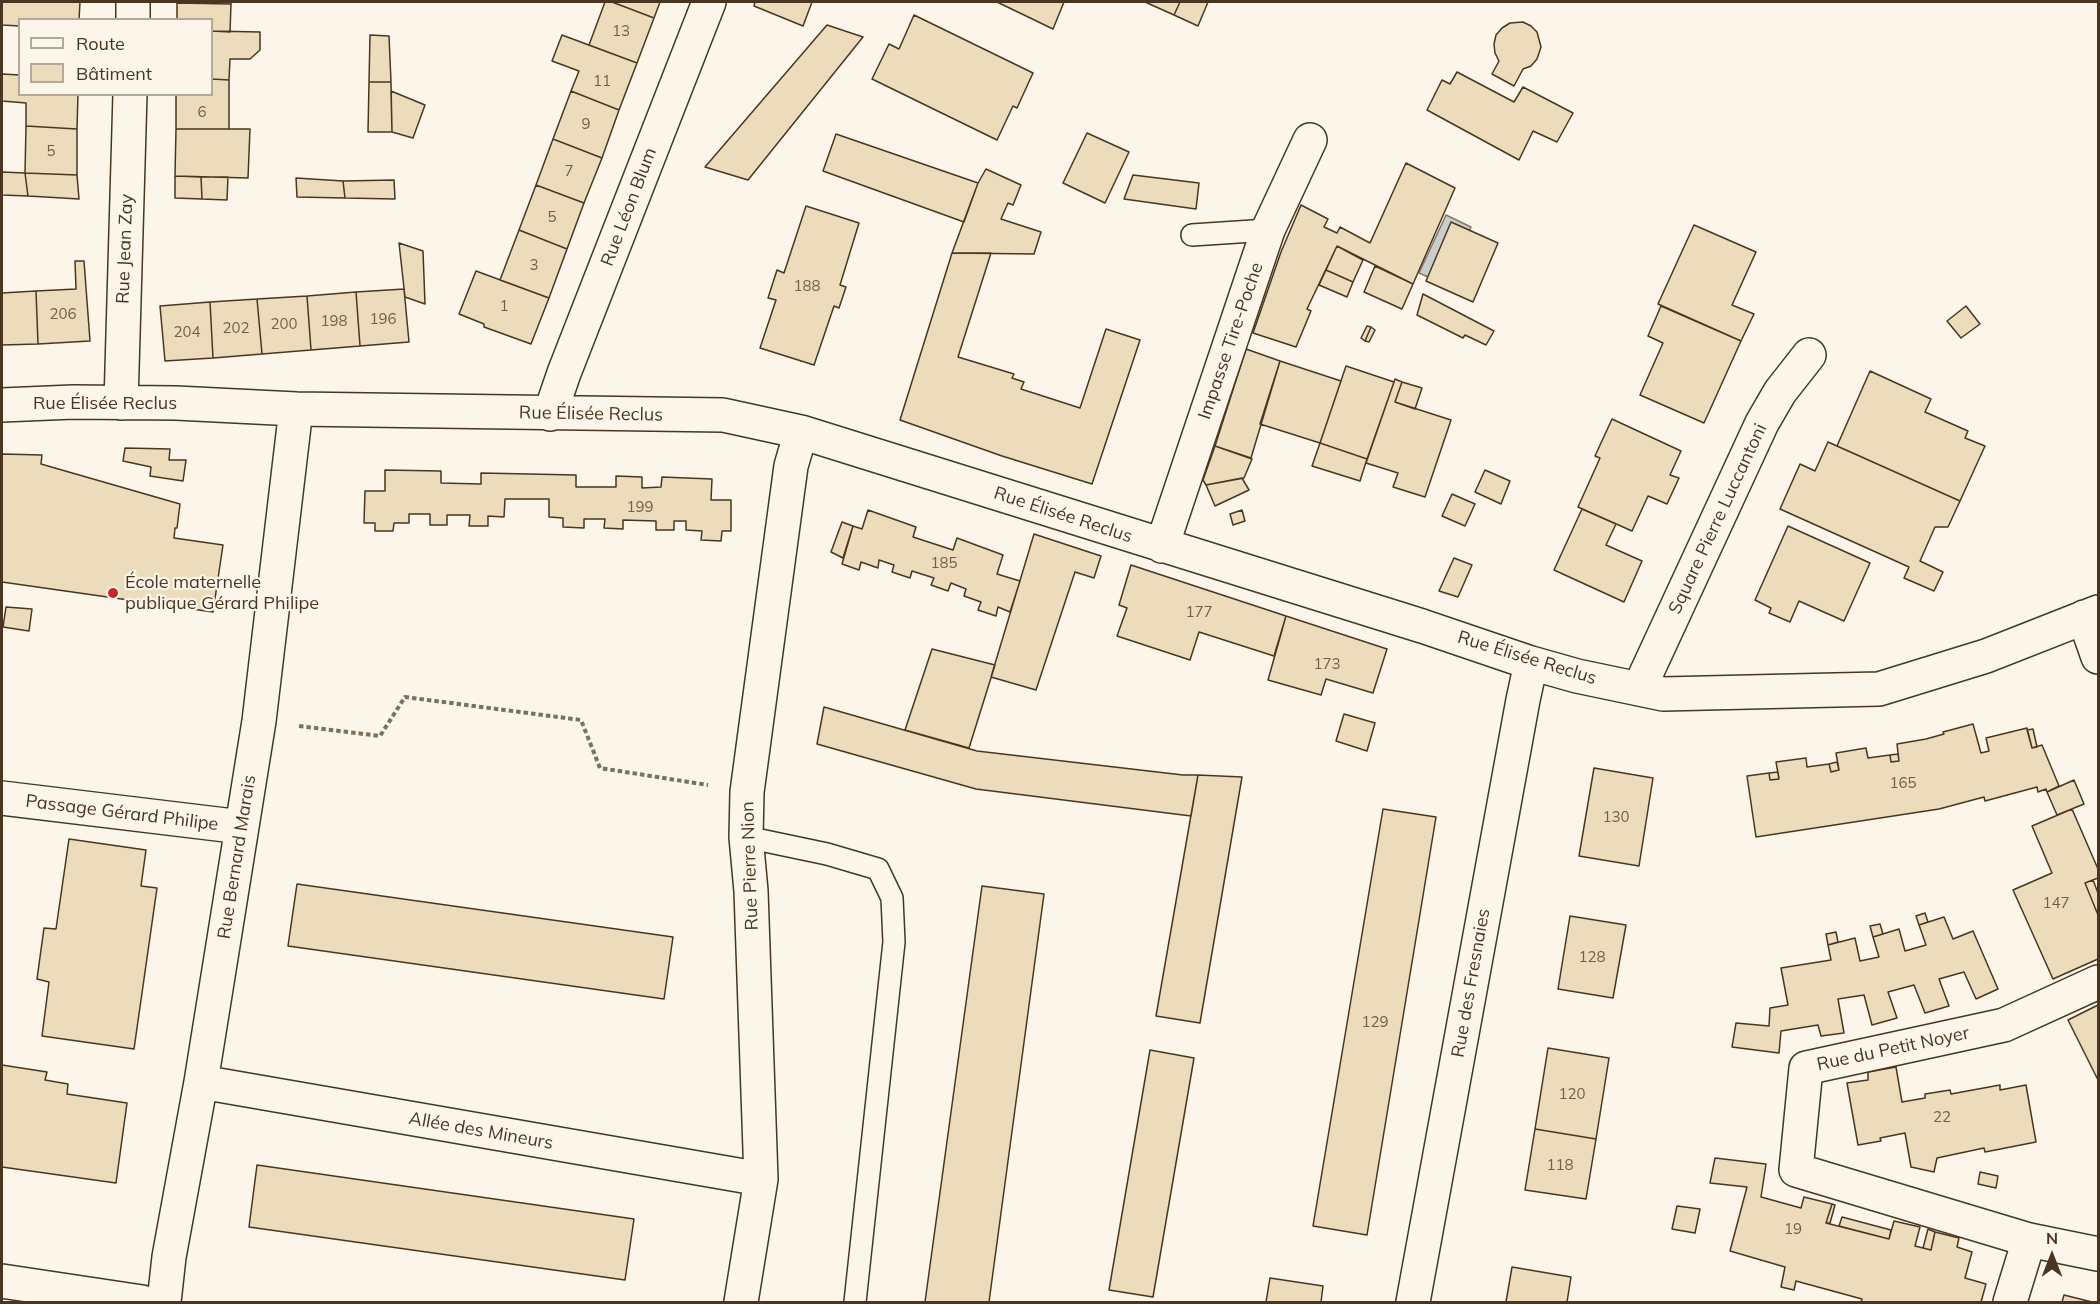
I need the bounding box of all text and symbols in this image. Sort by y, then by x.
legend [18,18,213,96]
house number: 13 [612,22,630,40]
text: Route [76,32,125,55]
text: Bâtiment [76,62,152,85]
house number: 11 [593,72,611,90]
house number: 6 [198,103,206,121]
house number: 9 [582,115,590,133]
house number: 5 [47,142,55,160]
street label: Rue Léon Blum [597,145,661,269]
house number: 7 [565,162,573,180]
street label: Rue Jean Zay [112,194,138,304]
house number: 5 [548,208,556,226]
house number: 3 [530,256,538,274]
street label: Impasse Tire-Poche [1194,260,1268,422]
house number: 188 [794,277,820,295]
house number: 1 [500,297,508,315]
house number: 206 [50,305,76,323]
house number: 196 [370,310,396,328]
house number: 198 [321,312,347,330]
house number: 200 [271,315,297,333]
house number: 202 [223,319,249,337]
house number: 204 [174,323,200,341]
street label: Rue Élisée Reclus [33,393,177,415]
street label: Rue Élisée Reclus [519,402,663,426]
street label: Square Pierre Luccantoni [1664,420,1772,618]
street label: Rue Élisée Reclus [991,482,1135,548]
house number: 199 [627,498,653,516]
house number: 185 [931,554,957,572]
place label: École maternelle publique Gérard Philipe [125,572,319,614]
marker: École maternelle publique Gérard Philipe [106,586,120,600]
house number: 177 [1186,603,1212,621]
street label: Rue Élisée Reclus [1455,627,1599,689]
house number: 173 [1314,655,1340,673]
street label: Rue Bernard Marais [213,773,261,941]
house number: 165 [1890,774,1916,792]
street label: Passage Gérard Philipe [24,790,220,836]
street label: Rue Pierre Nion [737,801,763,931]
house number: 130 [1603,808,1629,826]
house number: 147 [2043,894,2069,912]
street label: Rue des Fresnaies [1447,907,1495,1059]
house number: 128 [1579,948,1605,966]
house number: 129 [1362,1013,1388,1031]
street label: Rue du Petit Noyer [1815,1022,1971,1076]
house number: 120 [1559,1085,1585,1103]
street label: Allée des Mineurs [407,1108,555,1154]
house number: 22 [1933,1108,1951,1126]
house number: 118 [1547,1156,1573,1174]
house number: 19 [1784,1220,1802,1238]
north arrow [2022,1226,2082,1286]
text: N [2046,1228,2058,1248]

